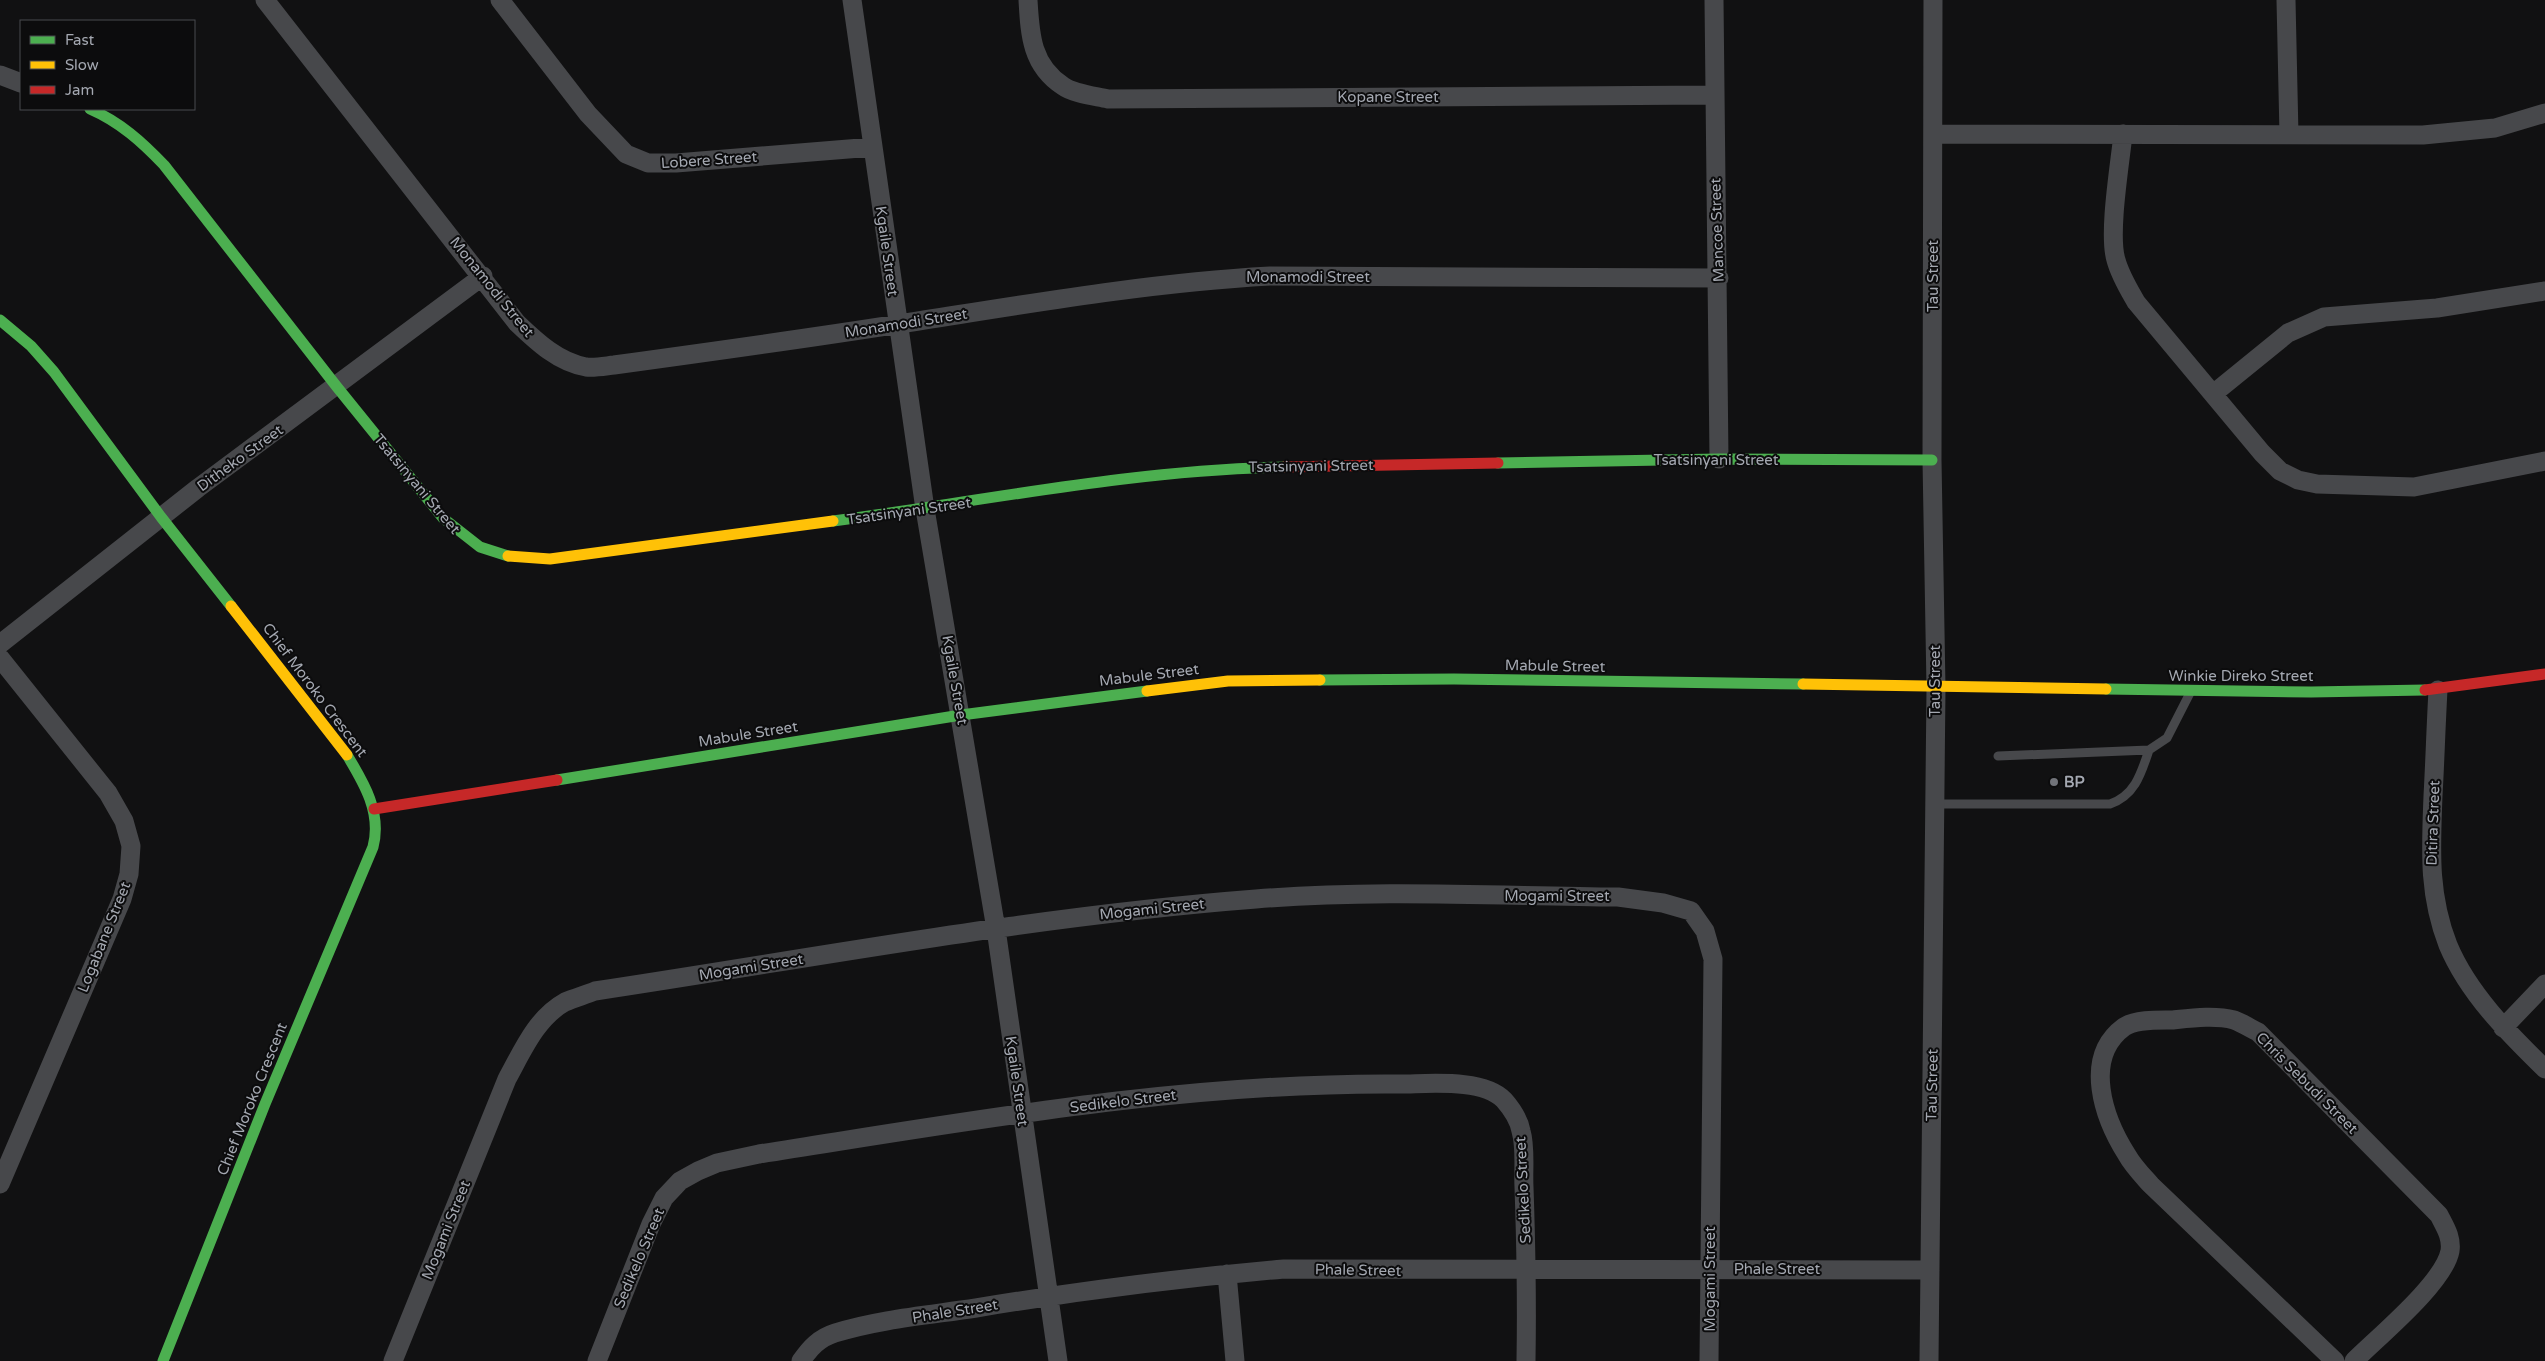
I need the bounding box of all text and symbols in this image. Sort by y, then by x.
legend [20,20,195,110]
text: Fast [65,31,95,49]
text: Slow [65,56,99,74]
text: Jam [65,81,94,99]
street label: Kopane Street [1337,88,1439,106]
street label: Lobere Street [660,148,758,172]
street label: Mancoe Street [1706,177,1728,282]
street label: Kgaile Street [872,205,902,297]
street label: Monamodi Street [446,233,538,341]
street label: Tau Street [1924,240,1942,312]
street label: Monamodi Street [1246,268,1370,286]
street label: Monamodi Street [843,304,969,342]
street label: Ditheko Street [193,421,287,495]
street label: Tsatsinyani Street [370,430,464,538]
street label: Tsatsinyani Street [1653,451,1779,469]
street label: Tsatsinyani Street [1248,456,1374,476]
street label: Tsatsinyani Street [846,493,972,529]
street label: Chief Moroko Crescent [259,619,371,761]
street label: Kgaile Street [938,634,972,726]
street label: Tau Street [1926,645,1944,717]
street label: Mabule Street [1505,656,1606,676]
street label: Mabule Street [1098,660,1200,690]
street label: Winkie Direko Street [2169,667,2314,685]
street label: Mabule Street [697,717,799,751]
place label: BP [2064,773,2084,791]
marker: BP [2048,776,2060,788]
street label: Ditira Street [2423,780,2443,866]
street label: Logabane Street [74,879,135,995]
street label: Mogami Street [1504,887,1610,905]
street label: Mogami Street [1099,895,1206,923]
street label: Mogami Street [697,950,805,984]
street label: Chief Moroko Crescent [213,1020,291,1178]
street label: Chris Sebudi Street [2252,1028,2362,1138]
street label: Kgaile Street [1002,1035,1032,1127]
street label: Tau Street [1922,1048,1942,1121]
street label: Sedikelo Street [1069,1086,1178,1116]
street label: Sedikelo Street [1511,1136,1535,1244]
street label: Mogami Street [418,1177,474,1282]
street label: Sedikelo Street [610,1205,668,1311]
street label: Mogami Street [1701,1226,1719,1332]
street label: Phale Street [1315,1260,1402,1280]
street label: Phale Street [1734,1260,1821,1278]
street label: Phale Street [911,1295,999,1327]

